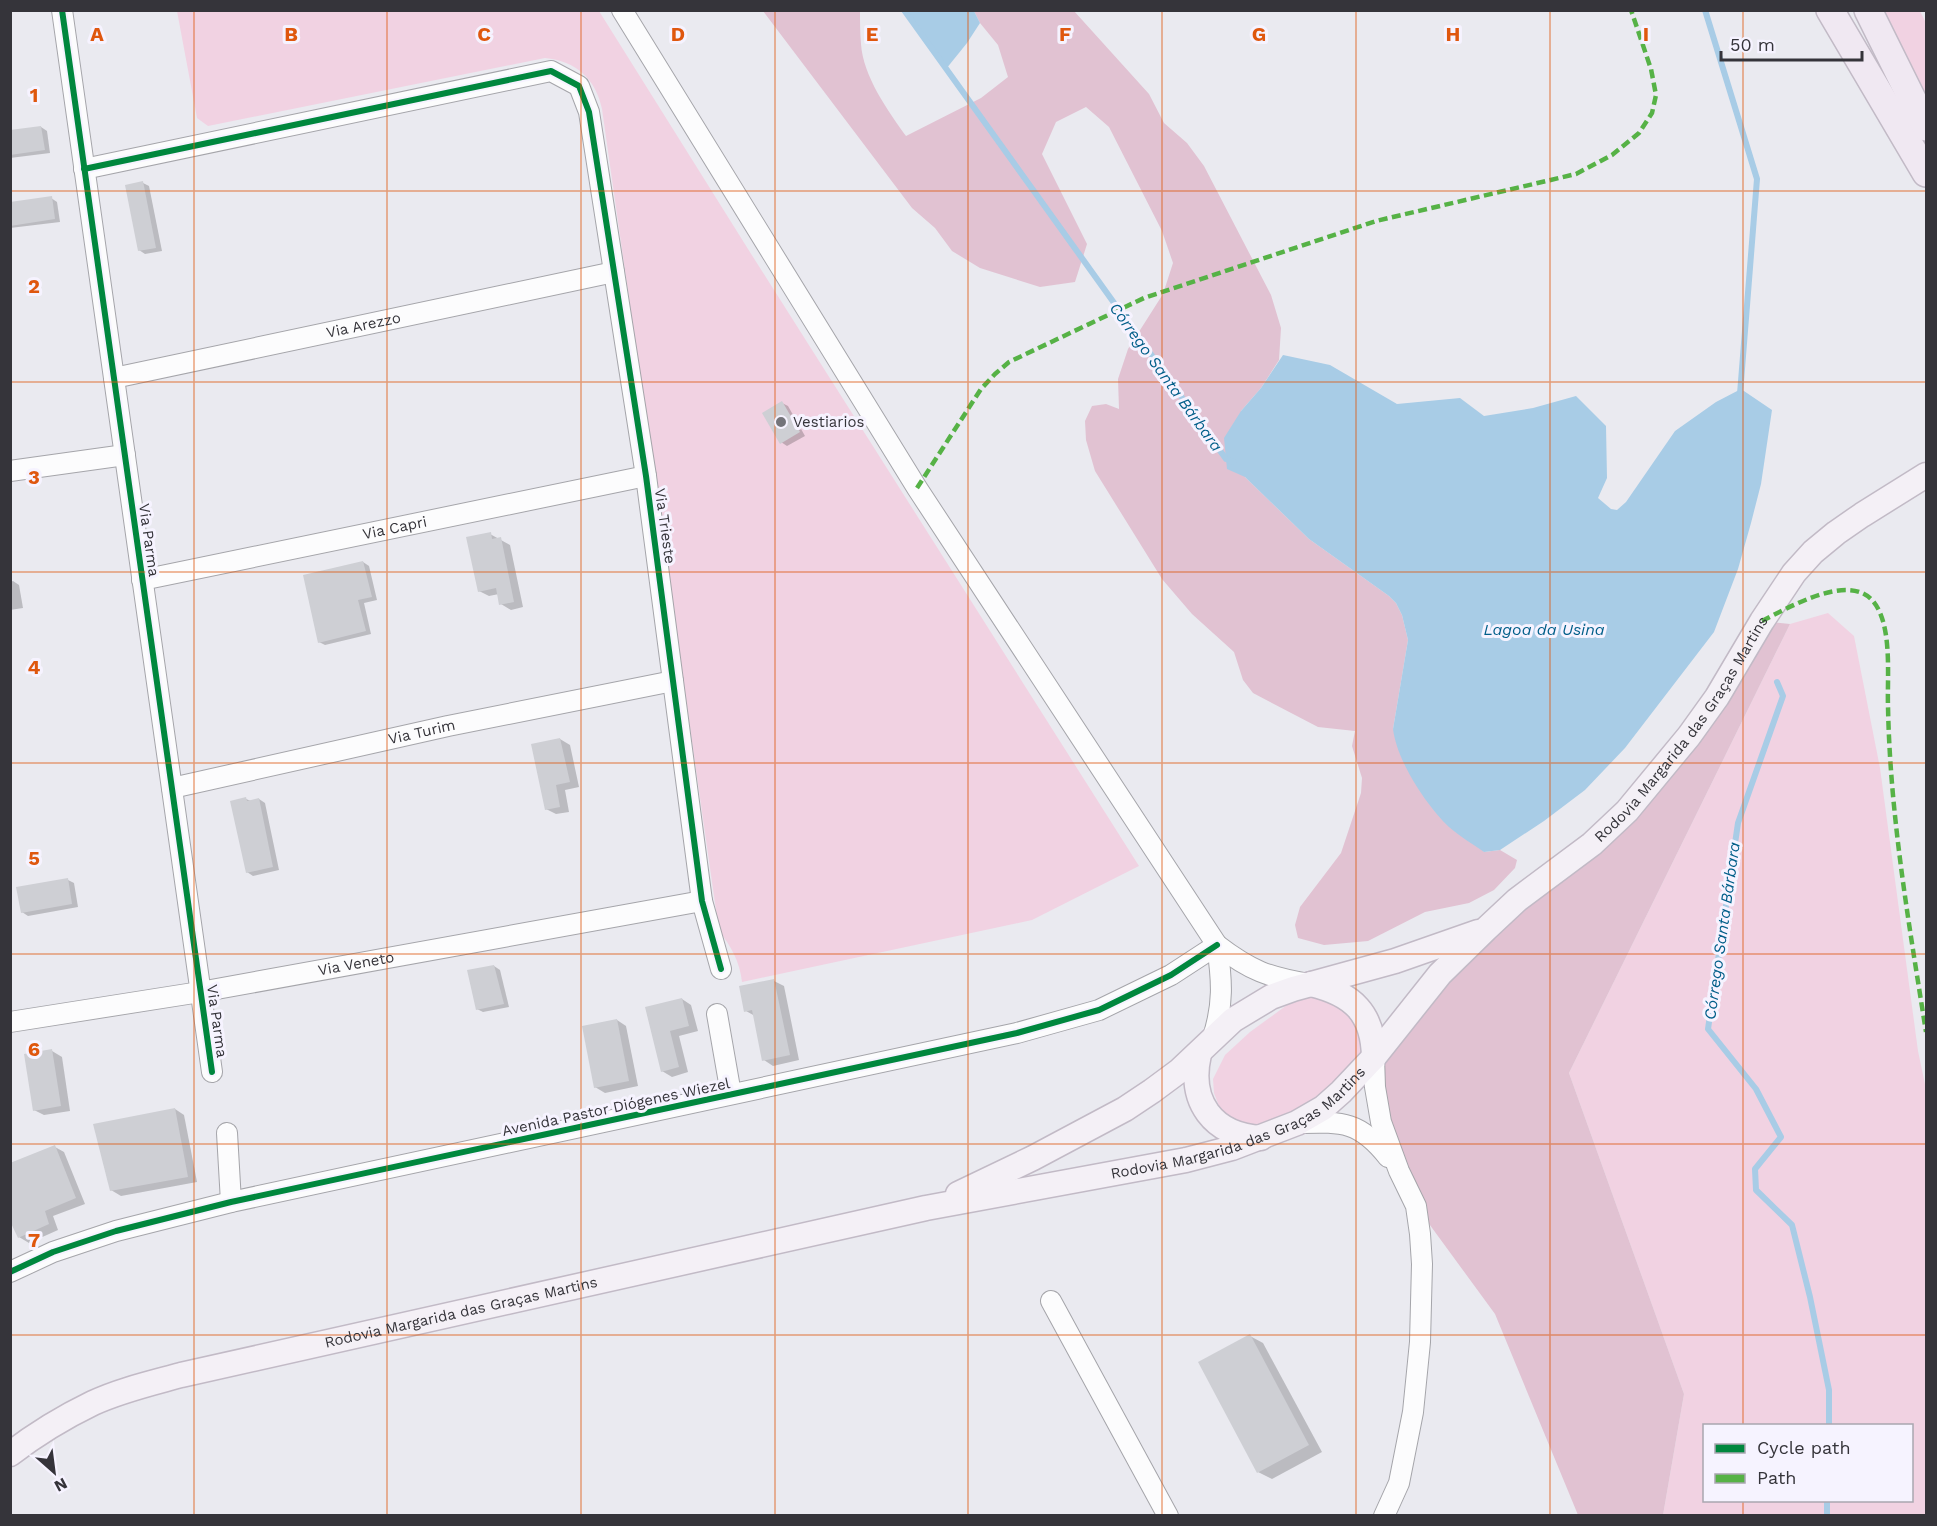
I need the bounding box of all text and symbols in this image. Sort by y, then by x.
text: A [90,22,104,46]
text: B [284,22,298,46]
text: C [477,22,491,46]
text: D [671,22,685,46]
text: E [866,22,878,46]
text: F [1059,22,1071,46]
text: G [1252,22,1266,46]
text: H [1446,22,1460,46]
text: I [1643,22,1649,46]
scale bar [1721,24,1862,62]
text: 50 m [1730,34,1775,55]
text: 1 [30,83,38,107]
text: 2 [28,274,40,298]
water label: Córrego Santa Bárbara [1106,299,1226,455]
street label: Via Arezzo [325,308,402,342]
place label: Vestiarios [793,413,864,431]
marker: Vestiarios [774,415,788,429]
text: 3 [28,465,40,489]
street label: Via Trieste [651,487,679,565]
street label: Via Parma [135,502,163,578]
street label: Via Capri [361,512,428,543]
street label: Rodovia Margarida das Graças Martins [1591,613,1772,846]
water label: Lagoa da Usina [1483,620,1605,639]
text: 4 [28,655,41,679]
street label: Via Turim [386,716,457,748]
water label: Córrego Santa Bárbara [1700,841,1744,1021]
text: 5 [28,846,40,870]
street label: Via Veneto [316,948,396,979]
street label: Via Parma [203,983,231,1059]
text: 6 [28,1037,40,1061]
street label: Rodovia Margarida das Graças Martins [1109,1063,1369,1183]
street label: Avenida Pastor Diógenes Wiezel [500,1074,732,1140]
text: 7 [28,1228,40,1252]
street label: Rodovia Margarida das Graças Martins [323,1273,599,1352]
legend [1703,1424,1913,1502]
text: Cycle path [1757,1437,1851,1458]
north arrow [24,1442,84,1502]
text: Path [1757,1467,1797,1488]
text: N [51,1474,71,1496]

